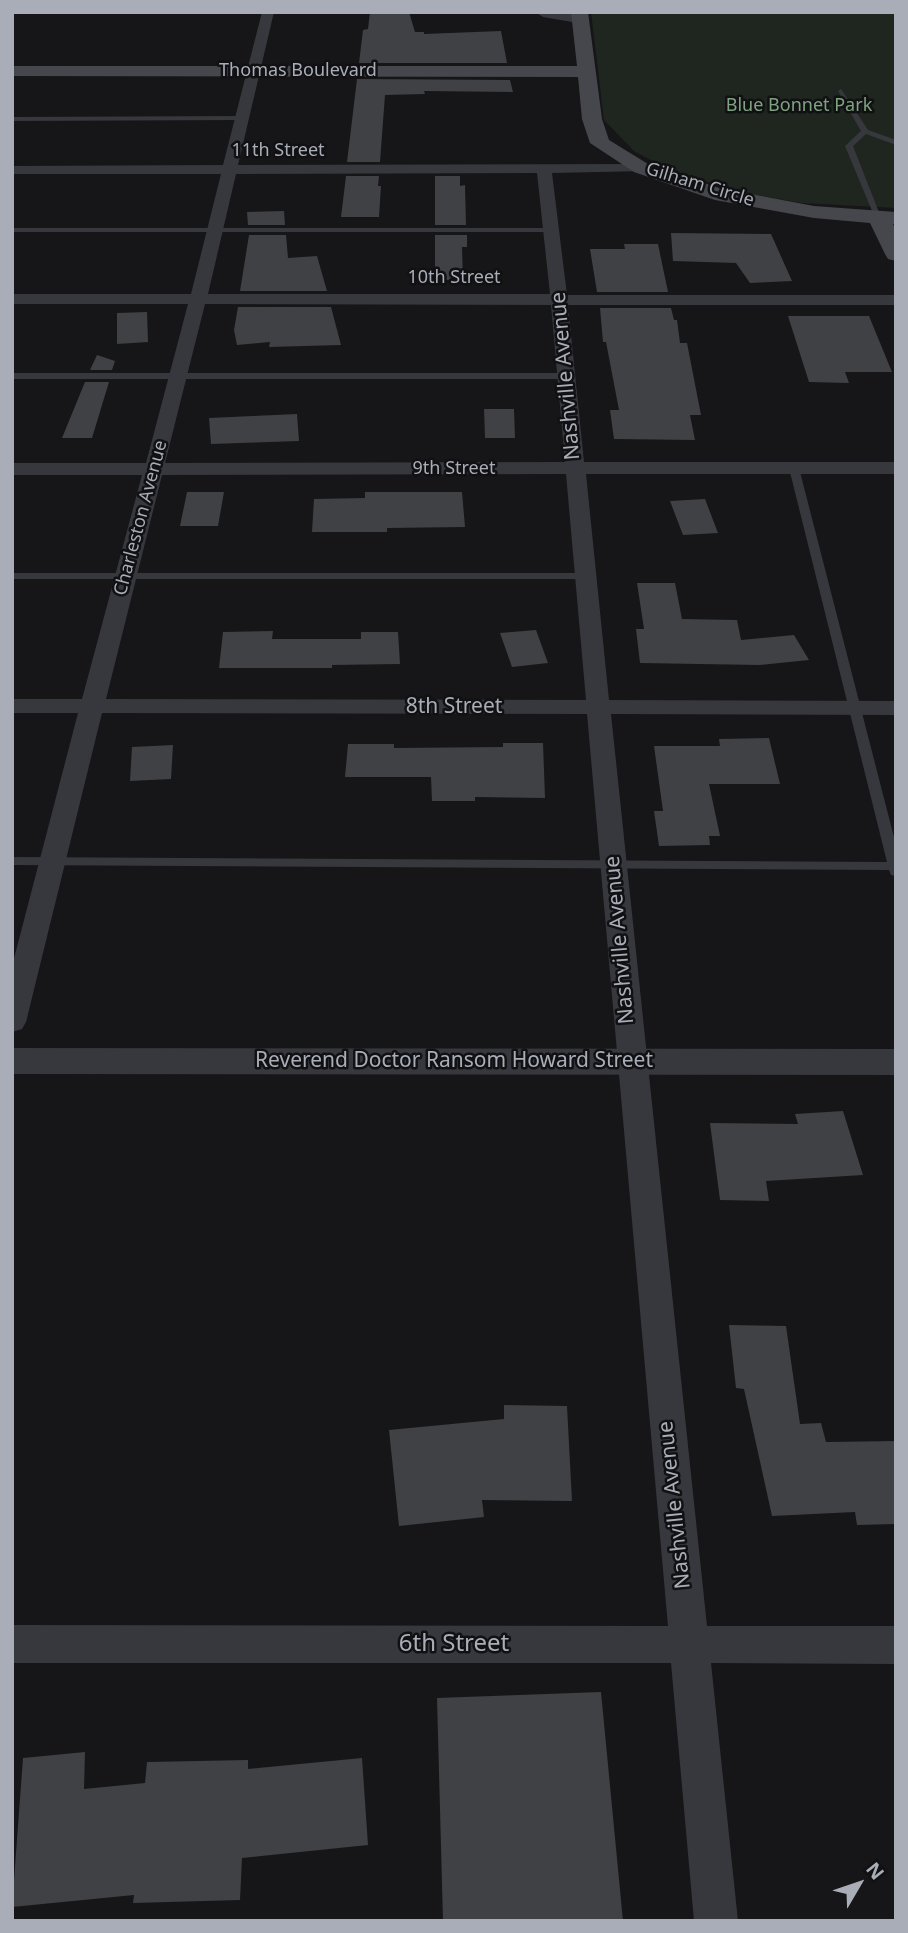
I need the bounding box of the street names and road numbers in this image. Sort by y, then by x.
street label: Thomas Boulevard [219,60,377,82]
street label: 11th Street [231,140,325,162]
street label: Gilham Circle [643,158,757,212]
street label: 10th Street [407,267,501,289]
street label: Nashville Avenue [546,291,586,461]
street label: Charleston Avenue [110,438,172,598]
street label: 9th Street [413,458,495,480]
street label: 8th Street [406,694,502,720]
street label: Nashville Avenue [600,855,640,1025]
street label: Reverend Doctor Ransom Howard Street [255,1048,653,1074]
street label: Nashville Avenue [654,1420,696,1590]
street label: 6th Street [399,1630,509,1658]

